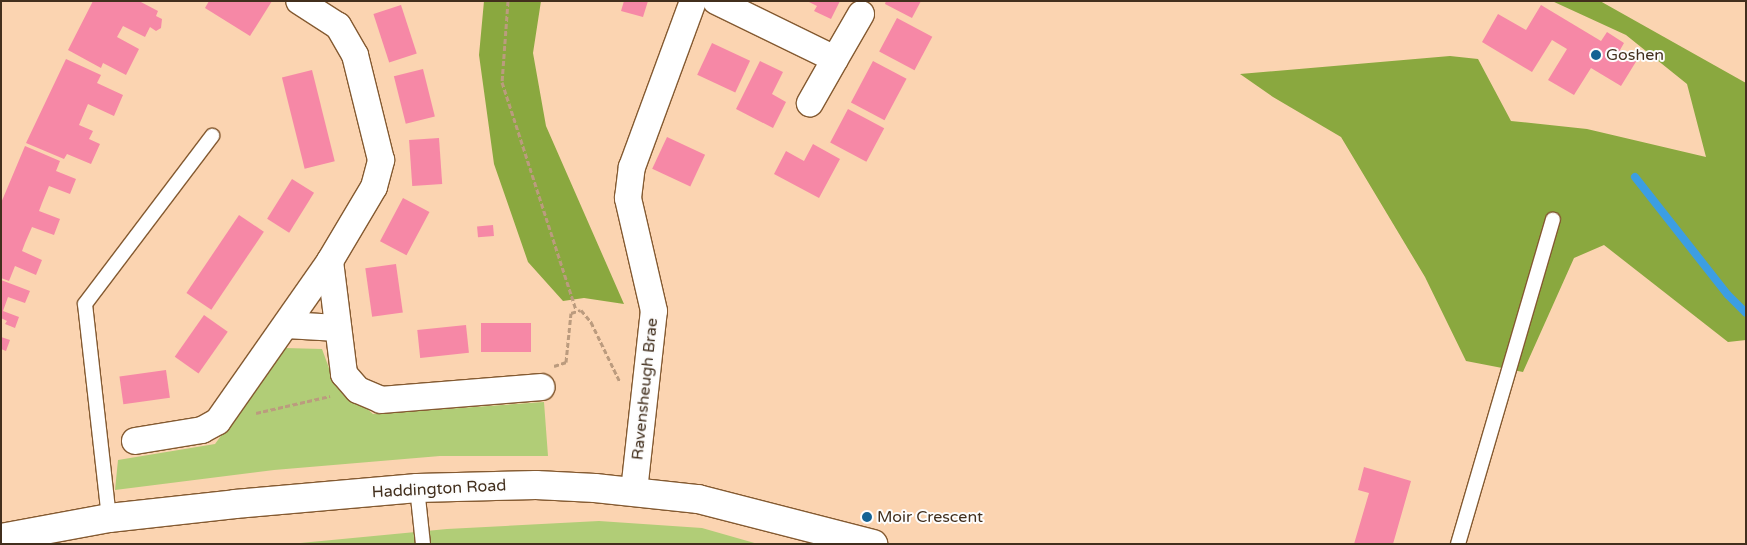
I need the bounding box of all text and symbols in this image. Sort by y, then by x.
place label: Goshen [1606,45,1664,65]
marker: Goshen [1590,49,1602,61]
street label: Ravensheugh Brae [628,317,662,461]
street label: Haddington Road [371,476,507,502]
place label: Moir Crescent [877,507,983,527]
marker: Moir Crescent [861,511,873,523]

